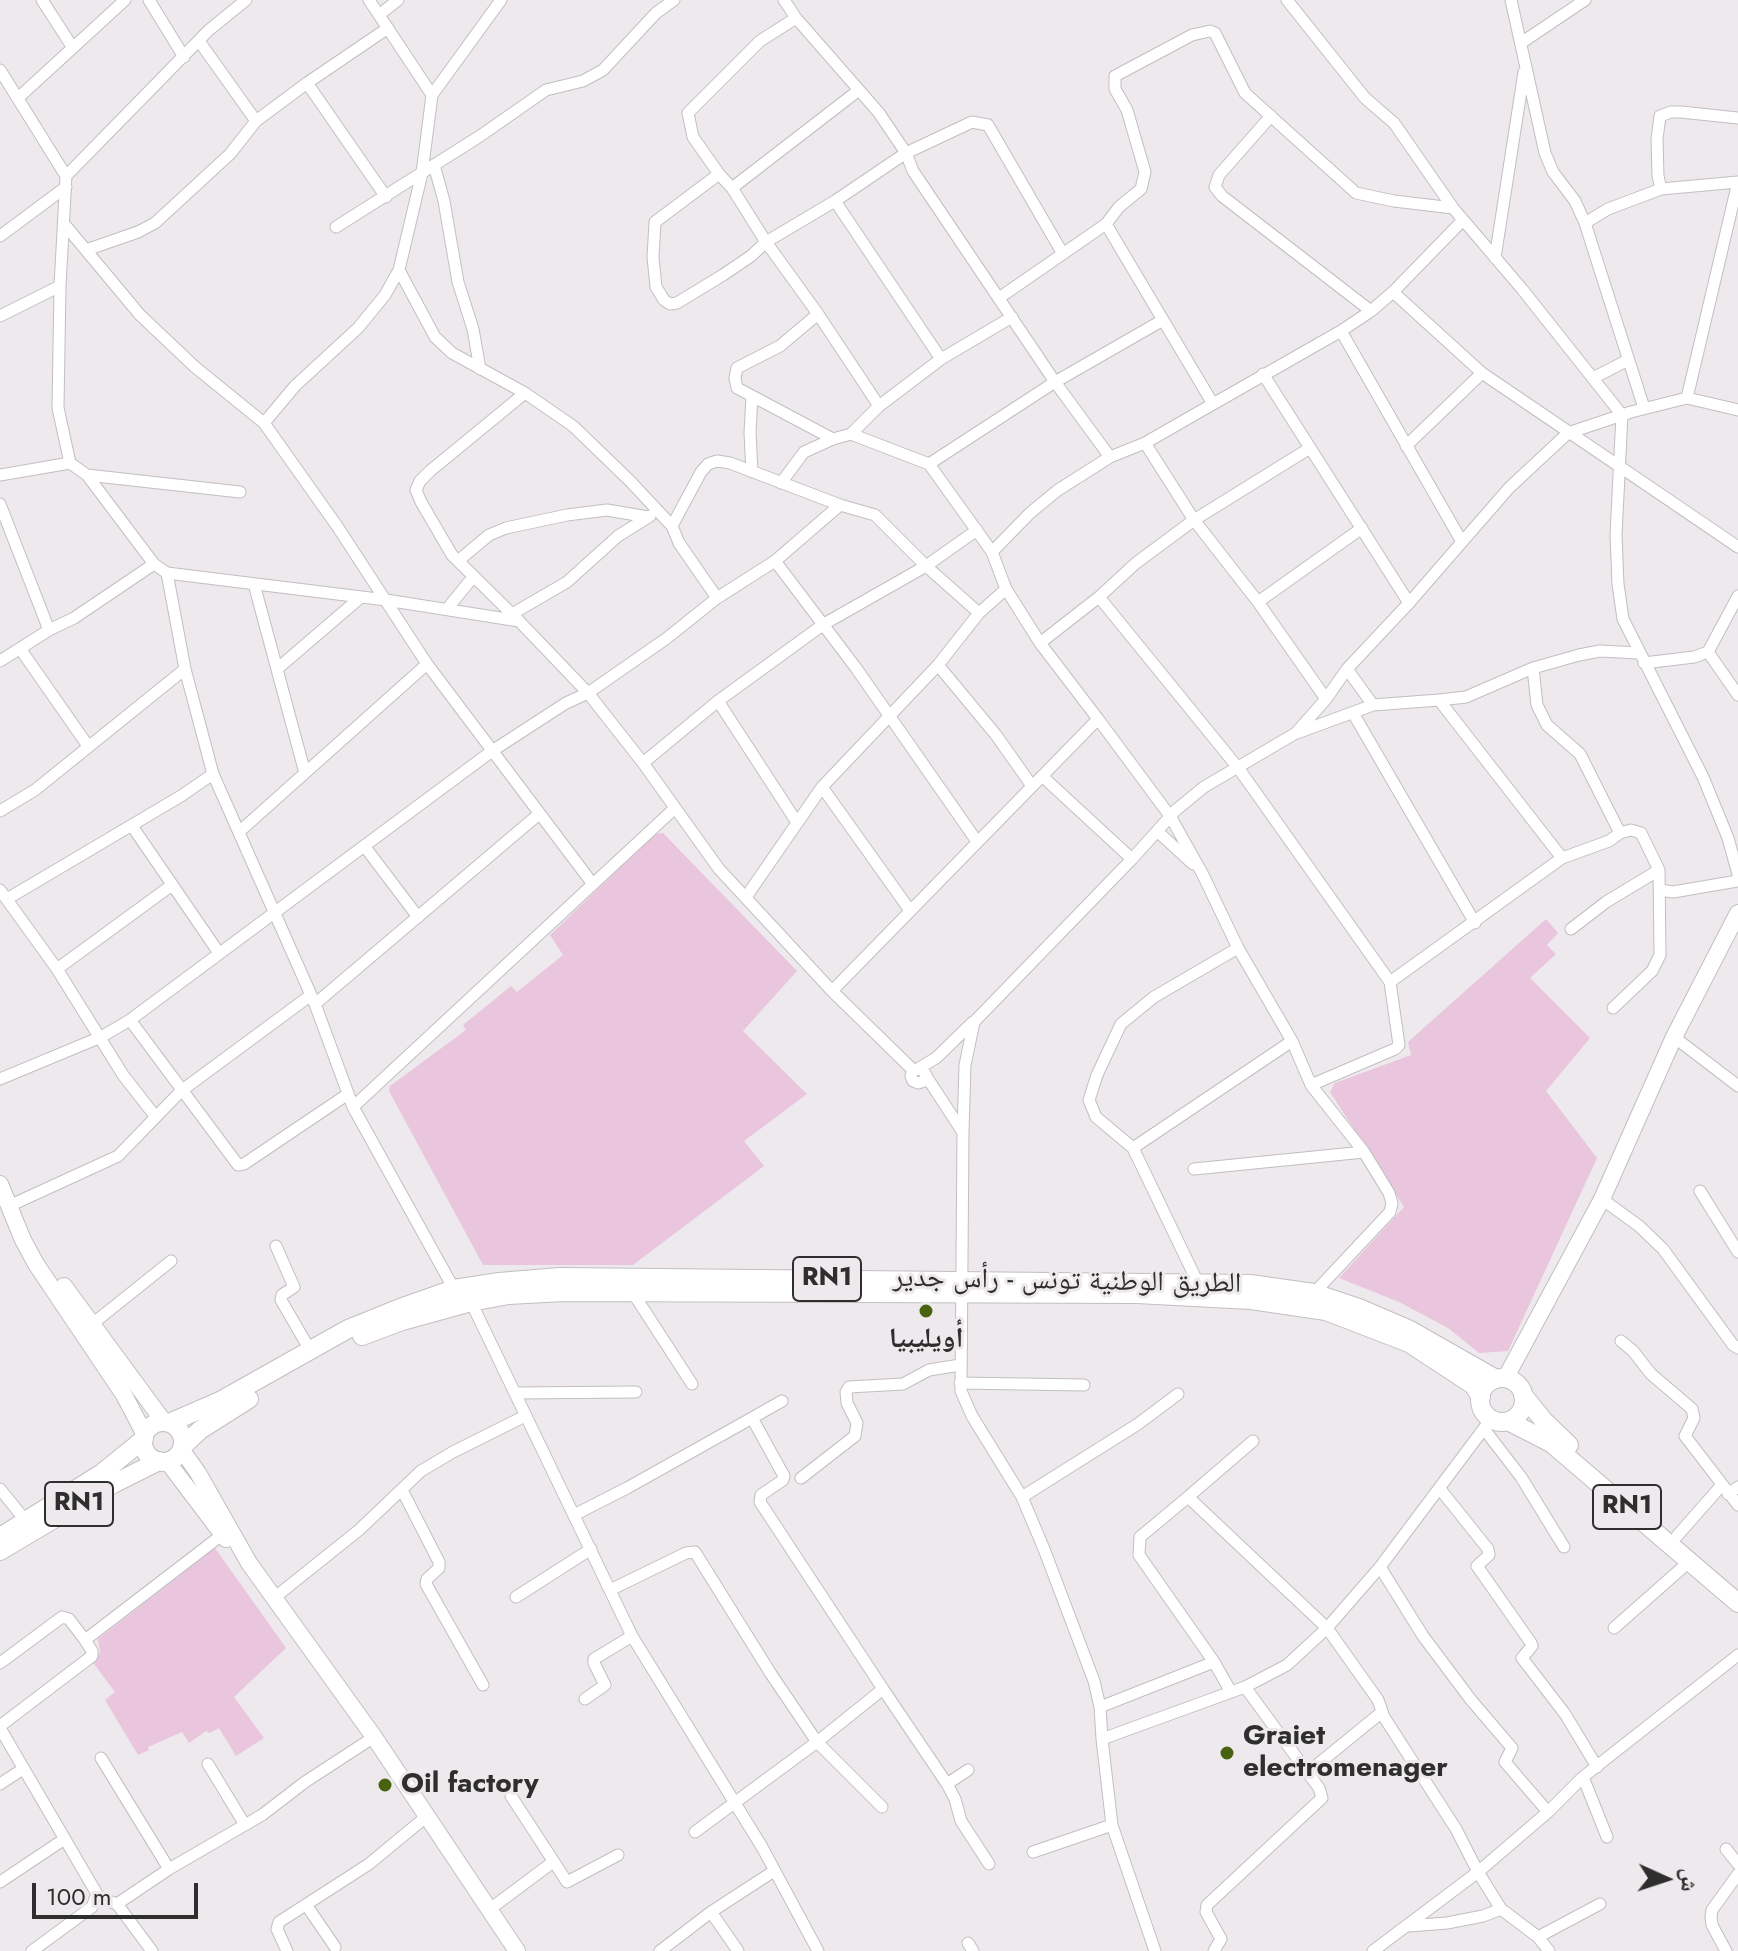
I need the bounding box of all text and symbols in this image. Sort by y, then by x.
road number: RN1 [793,1257,861,1301]
street label: الطريق الوطنية تونس - رأس جدير [892,1262,1242,1302]
marker: أويليبيا [917,1302,935,1320]
place label: أويليبيا [889,1323,963,1357]
road number: RN1 [45,1482,113,1526]
road number: RN1 [1593,1485,1661,1529]
place label: Graiet electromenager [1243,1720,1448,1786]
marker: Graiet electromenager [1218,1744,1236,1762]
place label: Oil factory [401,1768,539,1802]
marker: Oil factory [376,1776,394,1794]
north arrow [1626,1839,1706,1919]
scale bar [36,1867,202,1917]
text: ش [1673,1868,1707,1893]
text: 100 m [46,1879,112,1914]

